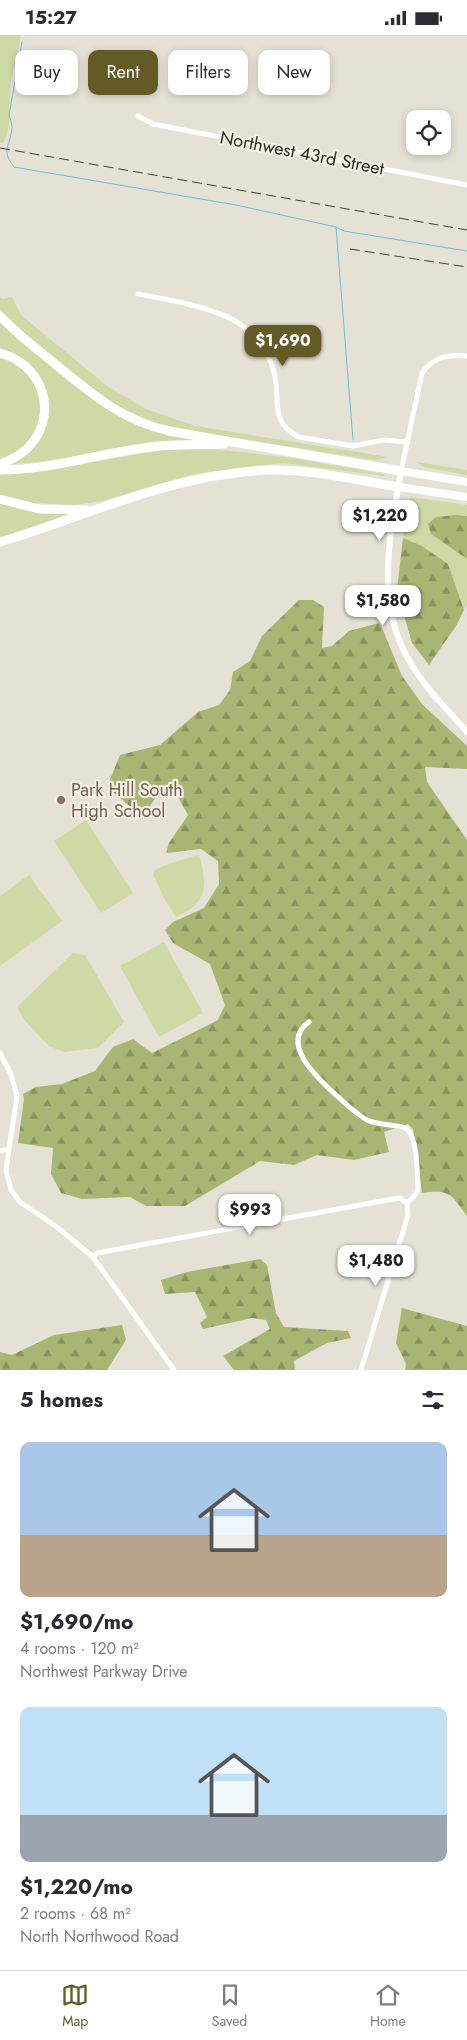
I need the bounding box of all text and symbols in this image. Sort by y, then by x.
text: 15:27 [25,4,77,31]
chip: Buy [15,50,78,95]
chip: Rent [88,50,158,95]
chip: Filters [168,50,248,95]
chip: New [258,50,330,95]
map controls [406,110,451,155]
button: locate [406,110,451,155]
street label: Northwest 43rd Street [218,124,387,182]
pin: $1,690 [242,325,324,367]
text: $1,690 [255,329,311,352]
pin: $1,220 [339,499,421,542]
text: $1,220 [353,504,407,527]
pin: $1,580 [342,585,424,627]
text: $1,580 [356,589,410,612]
place label: Park Hill South High School [71,777,183,824]
marker: Park Hill South High School [55,794,67,806]
pin: $993 [220,1193,280,1236]
text: $993 [229,1198,271,1221]
pin: $1,480 [335,1245,417,1287]
text: $1,480 [348,1249,404,1272]
text: 5 homes [20,1385,103,1415]
icon: filters [419,1386,447,1414]
icon: home [189,1475,279,1565]
text: $1,690/mo [20,1607,133,1637]
text: 4 rooms · 120 m² [20,1637,139,1660]
text: Northwest Parkway Drive [20,1660,187,1683]
icon: home [189,1740,279,1830]
text: $1,220/mo [20,1872,133,1902]
text: 2 rooms · 68 m² [20,1902,131,1925]
text: North Northwood Road [20,1925,179,1948]
tab: Map [61,1981,89,2031]
tab: Saved [212,1981,247,2031]
tab: Home [370,1981,406,2031]

